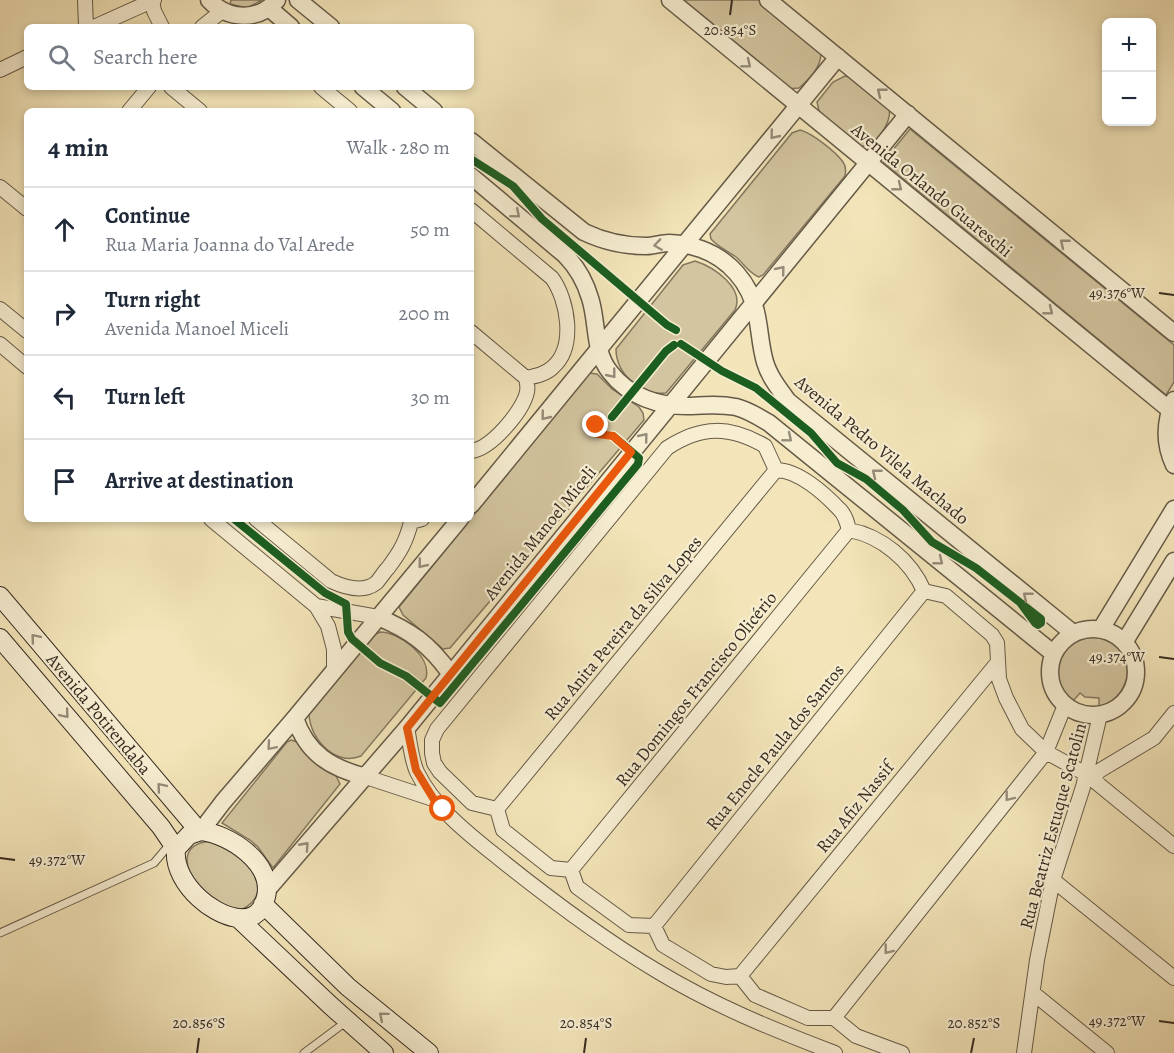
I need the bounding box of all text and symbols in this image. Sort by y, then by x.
map controls [1102,18,1156,126]
button: + [1102,18,1156,72]
text: 20.854°S [704,20,756,40]
search box [24,24,474,90]
icon: search [45,41,78,74]
text: Search here [93,42,198,72]
one-way arrow [740,56,751,67]
button: − [1102,72,1156,126]
one-way arrow [877,89,888,100]
street label: Avenida Orlando Guareschi [846,117,1018,263]
one-way arrow [771,128,782,139]
text: 4 min [48,130,109,165]
text: Walk · 280 m [346,134,450,161]
one-way arrow [891,180,902,191]
text: Continue [105,201,190,231]
one-way arrow [509,207,520,218]
icon: ahead [48,213,81,246]
text: 50 m [410,216,450,243]
text: Rua Maria Joanna do Val Arede [105,231,354,258]
one-way arrow [653,238,662,250]
one-way arrow [1060,239,1071,250]
one-way arrow [773,266,784,277]
text: 49.376°W [1089,283,1145,303]
text: Turn right [105,285,201,315]
icon: right [48,297,81,330]
text: 200 m [399,300,450,327]
one-way arrow [1042,304,1053,315]
text: Avenida Manoel Miceli [105,315,289,342]
one-way arrow [605,367,616,378]
street label: Avenida Pedro Vilela Machado [789,369,974,530]
icon: left [48,381,81,414]
text: Turn left [105,382,185,412]
text: 30 m [410,384,450,411]
one-way arrow [541,409,552,420]
route end [582,411,608,437]
one-way arrow [781,431,792,442]
one-way arrow [636,433,647,444]
street label: Avenida Manoel Miceli [478,461,602,606]
icon: arrive [48,465,81,498]
text: Arrive at destination [105,466,294,496]
one-way arrow [872,469,883,480]
street label: Rua Anita Pereira da Silva Lopes [539,531,707,725]
one-way arrow [932,553,943,564]
one-way arrow [419,557,430,568]
street label: Rua Domingos Francisco Olicério [610,586,782,792]
one-way arrow [1023,593,1034,604]
one-way arrow [31,634,42,645]
street label: Avenida Potirendaba [40,647,157,780]
text: 49.374°W [1089,647,1145,667]
street label: Rua Enocle Paula dos Santos [700,659,850,835]
one-way arrow [58,707,69,718]
street label: Rua Beatriz Estuque Scatolin [1014,720,1092,932]
one-way arrow [267,739,278,750]
street label: Rua Afiz Nassif [811,754,901,858]
one-way arrow [157,783,168,794]
one-way arrow [1006,791,1017,802]
route start [429,795,455,821]
one-way arrow [298,842,309,853]
text: 49.372°W [29,850,85,870]
one-way arrow [884,943,895,954]
text: 49.372°W [1089,1011,1145,1031]
text: 20.856°S [173,1013,225,1033]
one-way arrow [379,1013,390,1024]
text: 20.854°S [560,1013,612,1033]
text: 20.852°S [947,1013,1001,1033]

